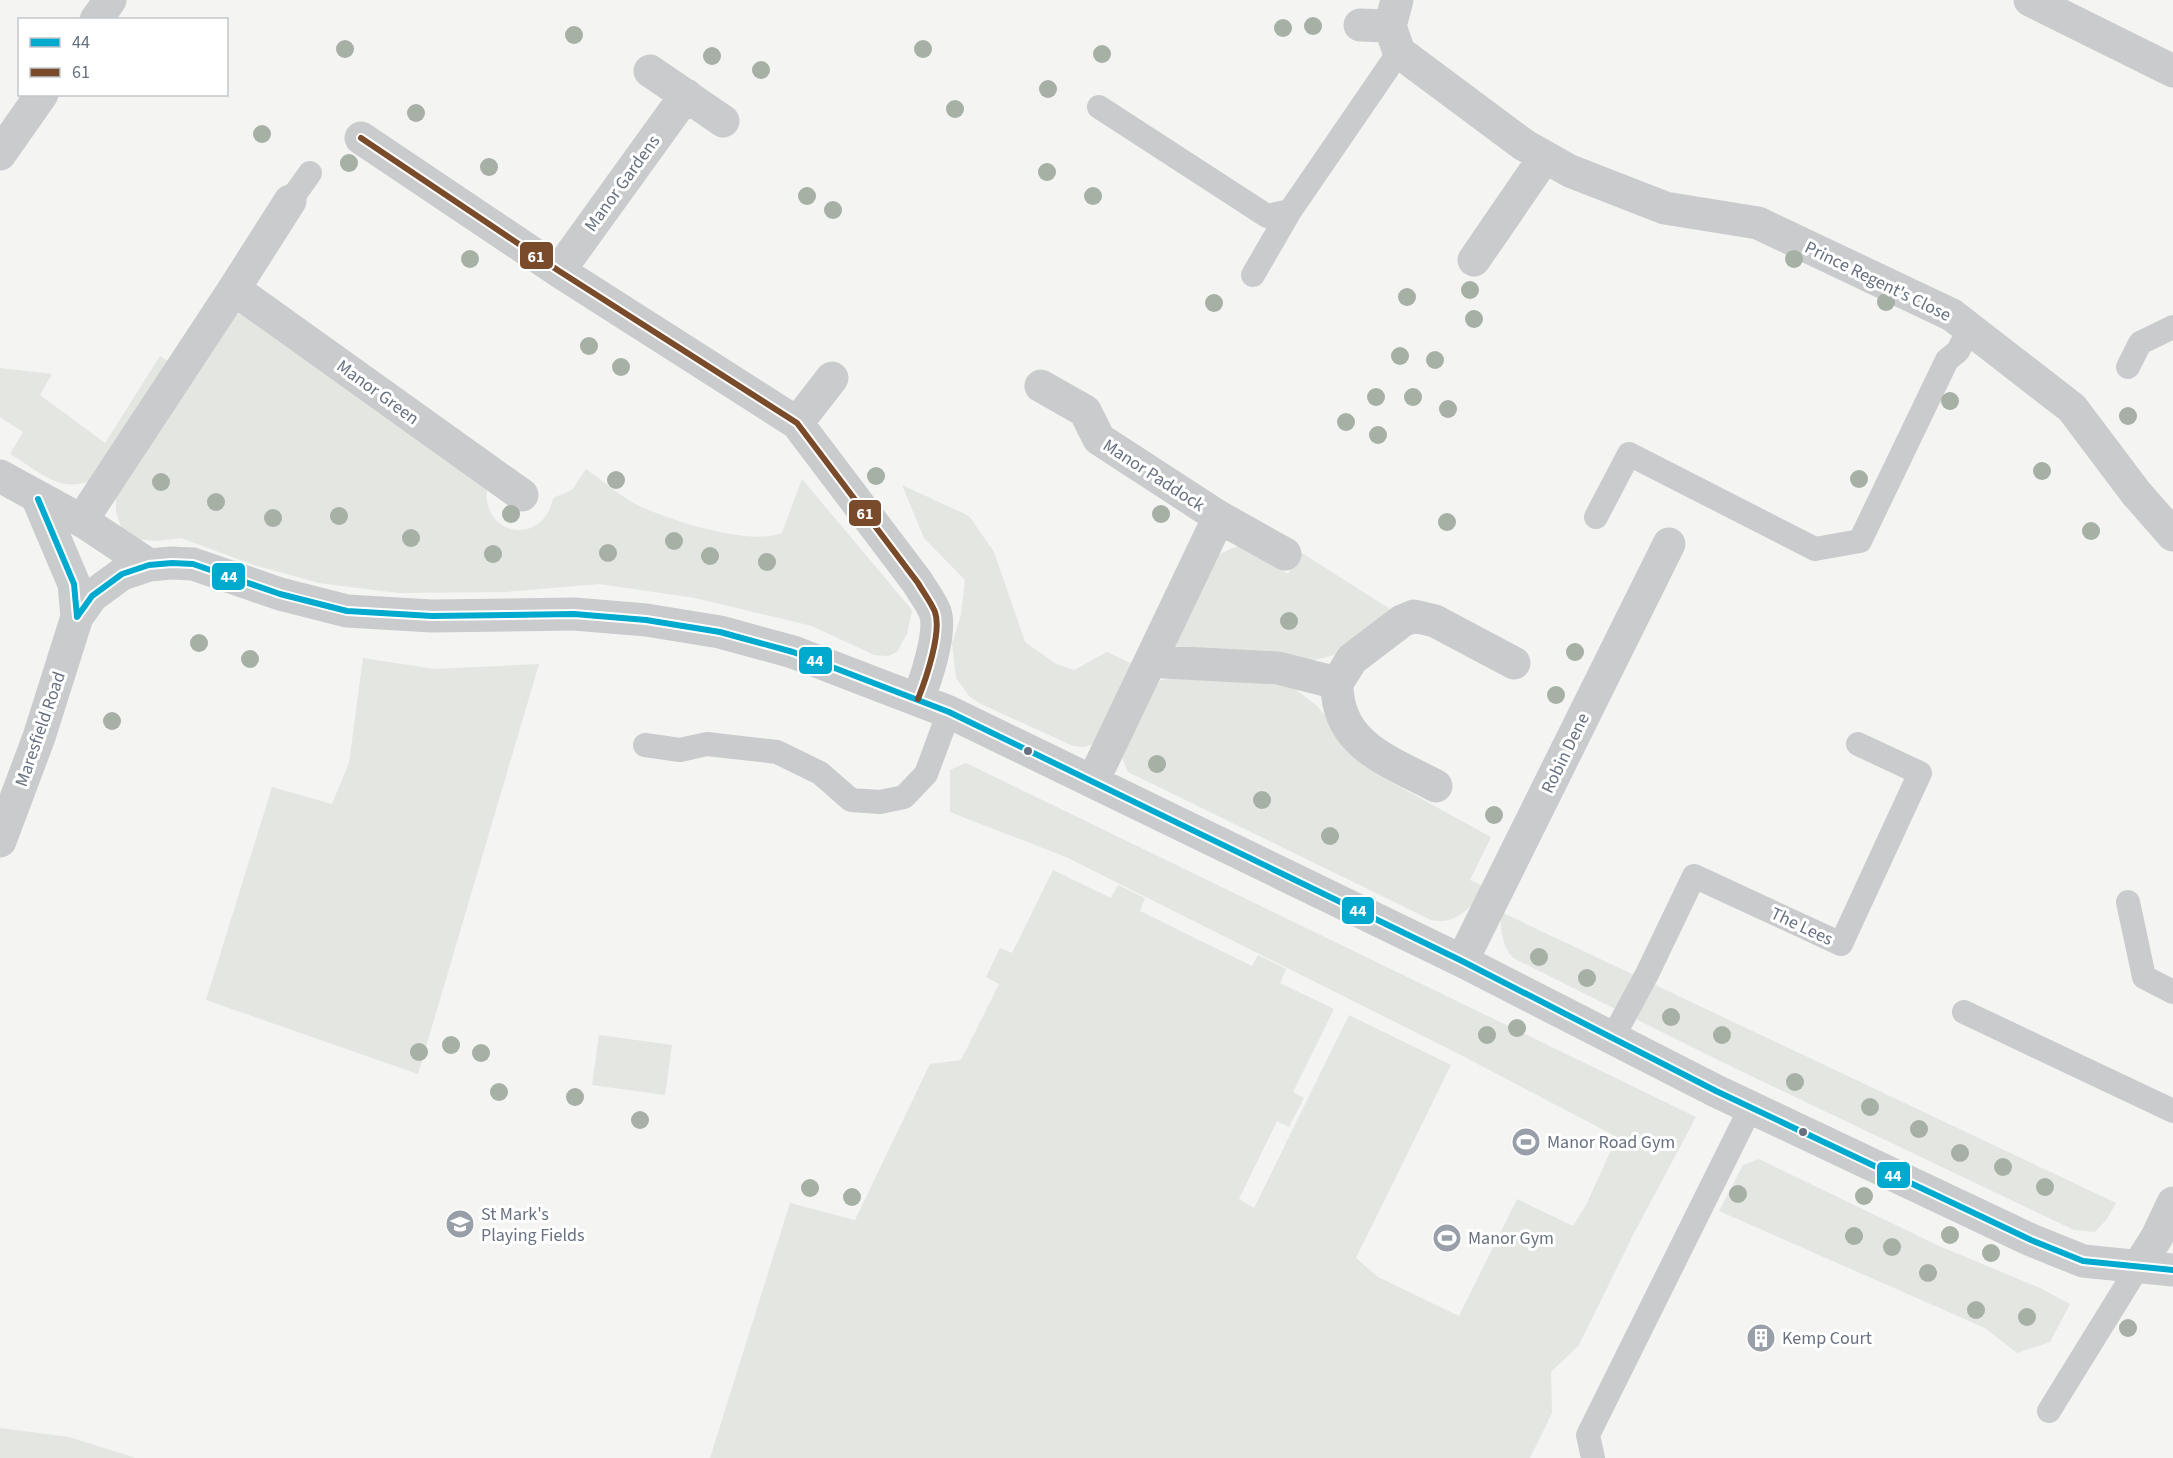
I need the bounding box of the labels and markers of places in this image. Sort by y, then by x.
unlabelled marker [1022,745,1034,757]
sports icon: Manor Road Gym [1510,1126,1542,1158]
unlabelled marker [1797,1126,1809,1138]
place label: Manor Road Gym [1547,1130,1675,1155]
place label: St Mark's Playing Fields [481,1202,585,1248]
school or university icon: St Mark's Playing Fields [444,1208,476,1240]
sports icon: Manor Gym [1431,1222,1463,1254]
place label: Manor Gym [1468,1226,1554,1251]
building icon: Kemp Court [1745,1322,1777,1354]
place label: Kemp Court [1782,1326,1872,1351]

